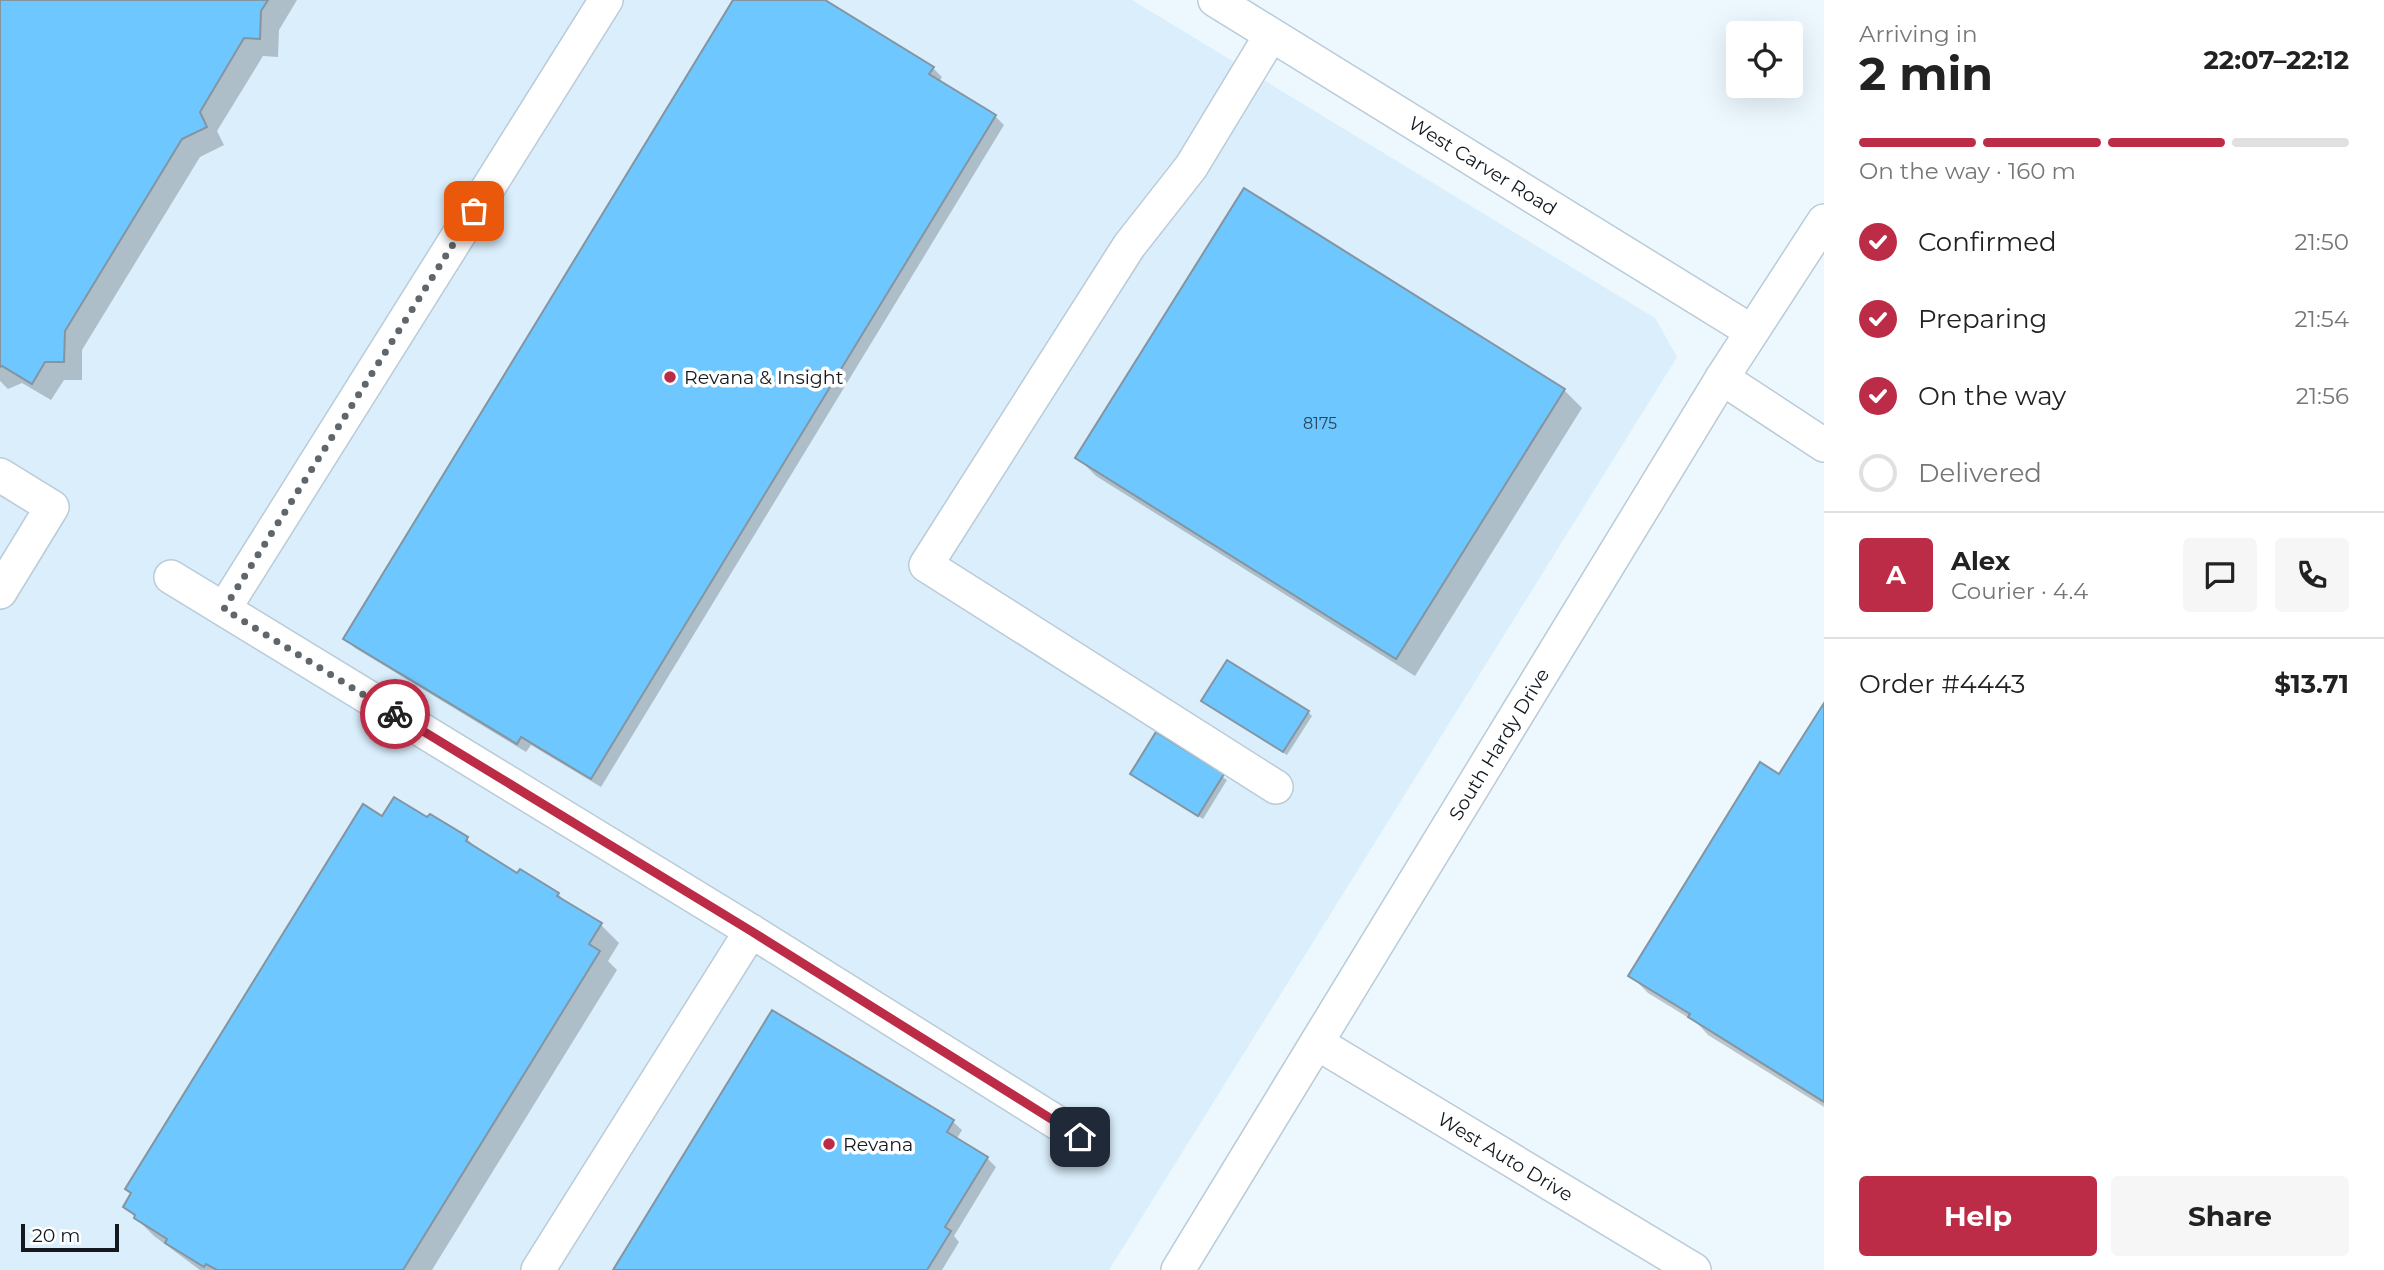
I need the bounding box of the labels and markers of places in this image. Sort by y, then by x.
pin [444,181,504,241]
place label: Revana & Insight [684,366,844,389]
marker: Revana & Insight [662,369,678,385]
pin [1050,1107,1110,1167]
place label: Revana [843,1133,913,1156]
marker: Revana [821,1136,837,1152]

